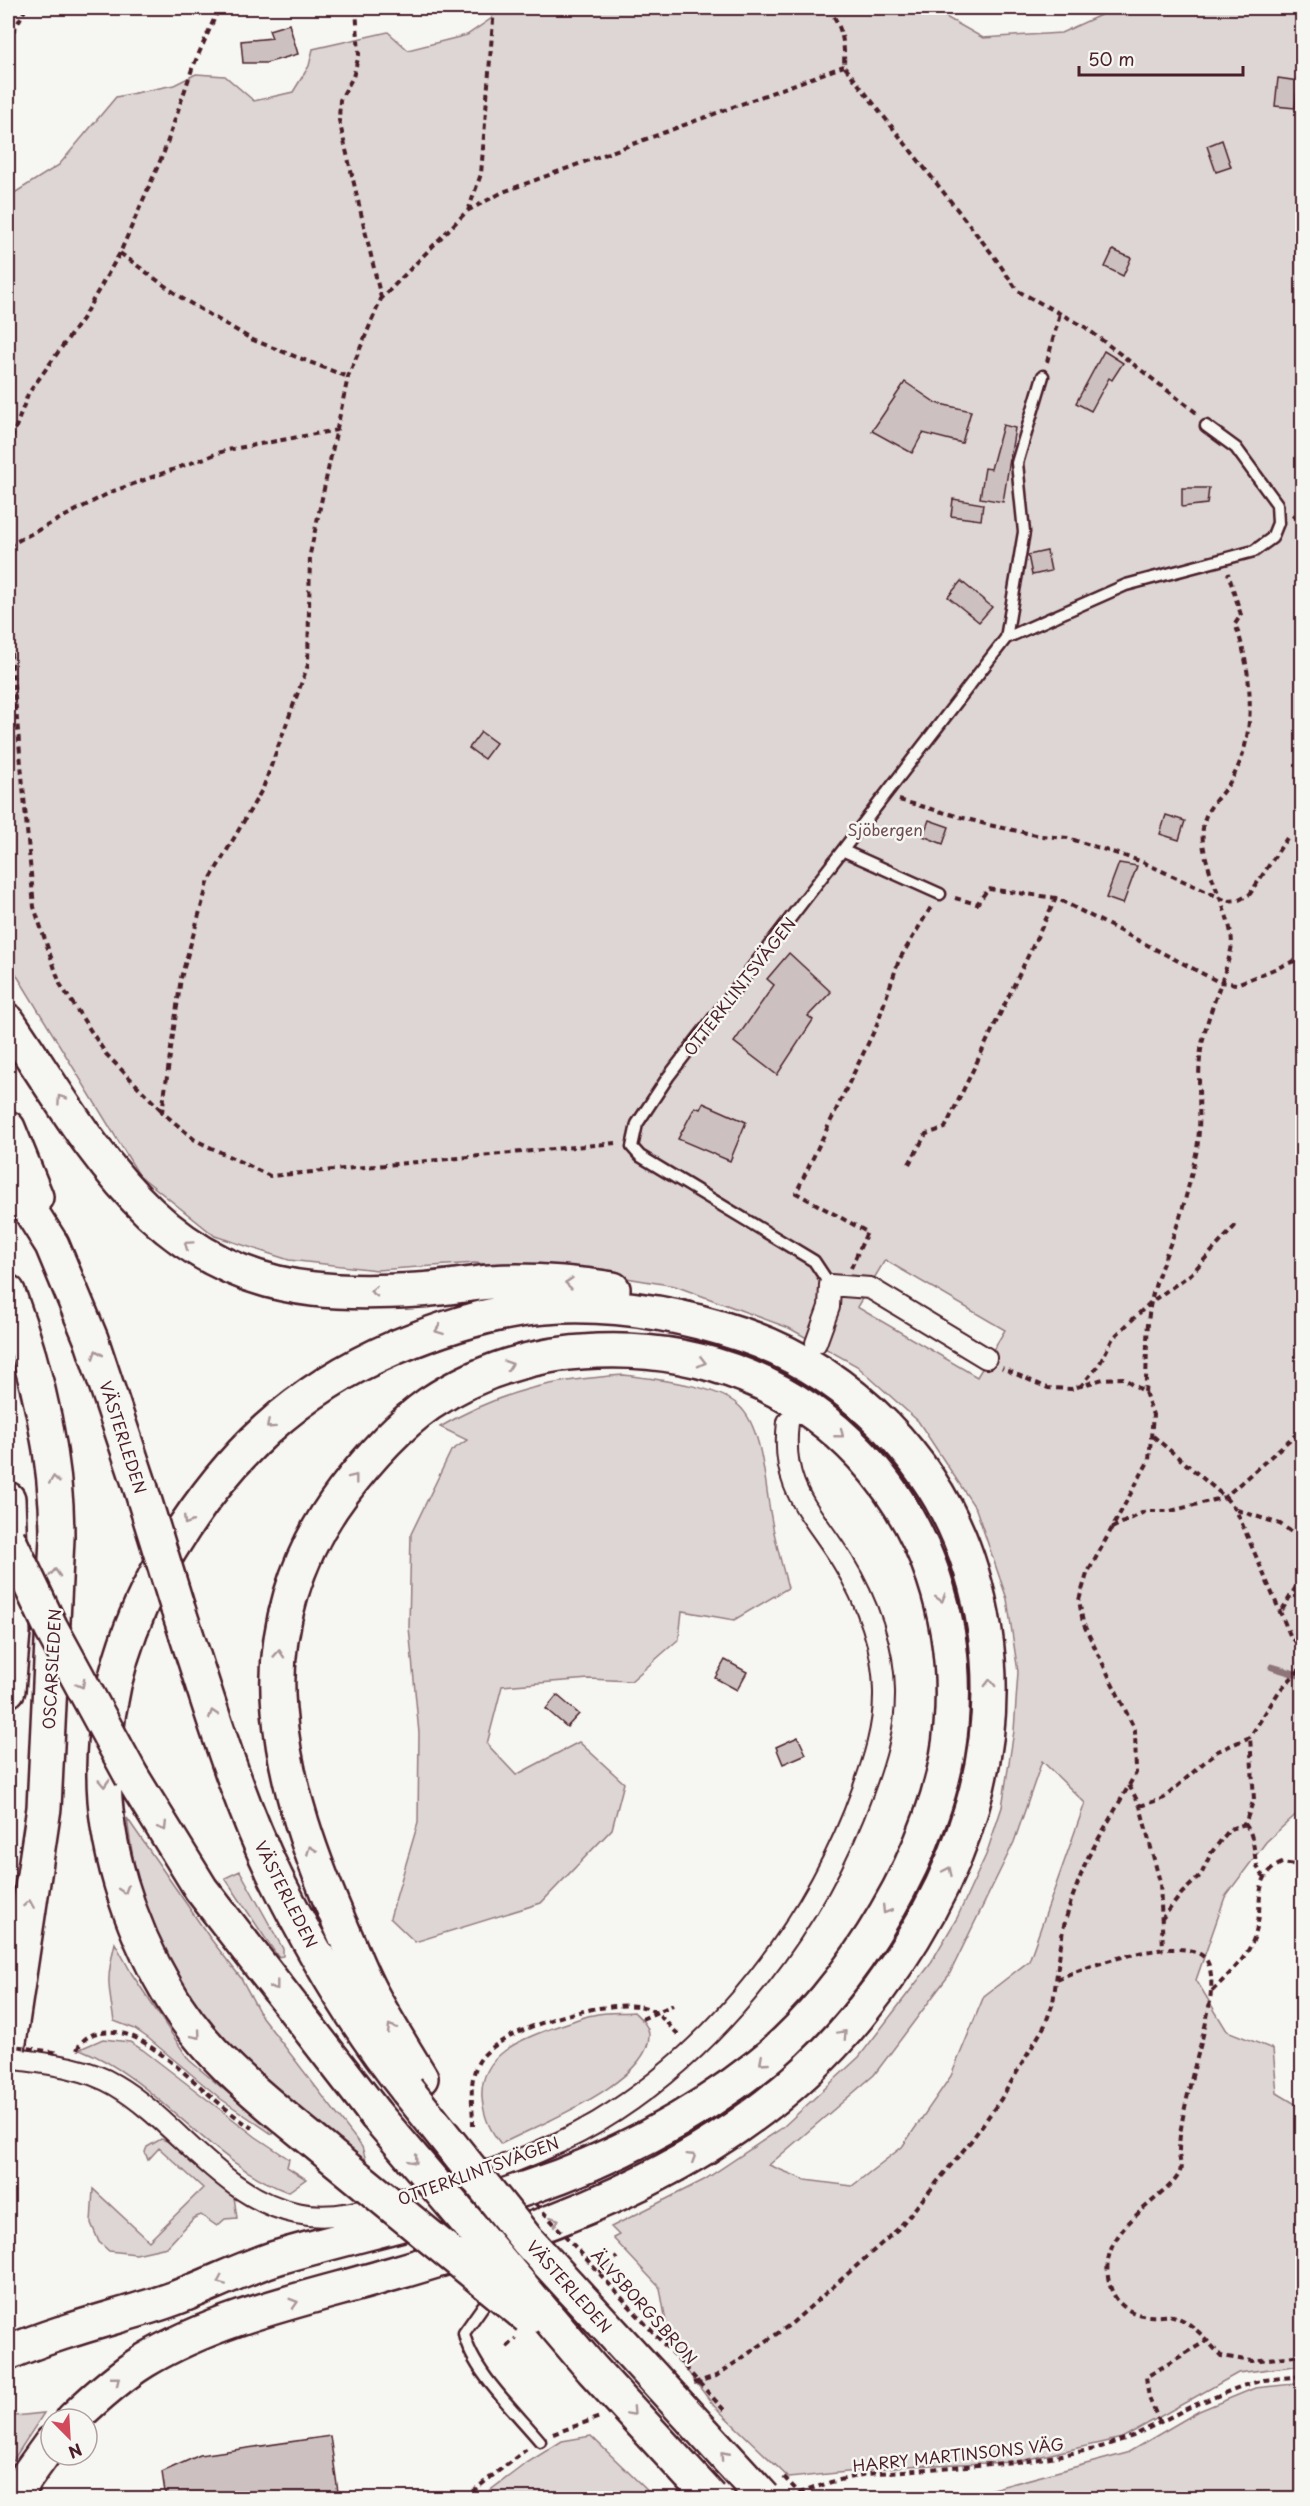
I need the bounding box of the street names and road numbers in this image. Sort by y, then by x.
street label: OTTERKLINTSVÄGEN [677,912,801,1060]
street label: VÄSTERLEDEN [95,1378,153,1496]
street label: OSCARSLEDEN [36,1608,66,1730]
street label: VÄSTERLEDEN [250,1836,324,1952]
street label: OTTERKLINTSVÄGEN [394,2130,562,2210]
street label: VÄSTERLEDEN [522,2234,618,2338]
street label: ÄLVSBORGSBRON [587,2243,703,2369]
street label: HARRY MARTINSONS VÄG [851,2431,1065,2477]

